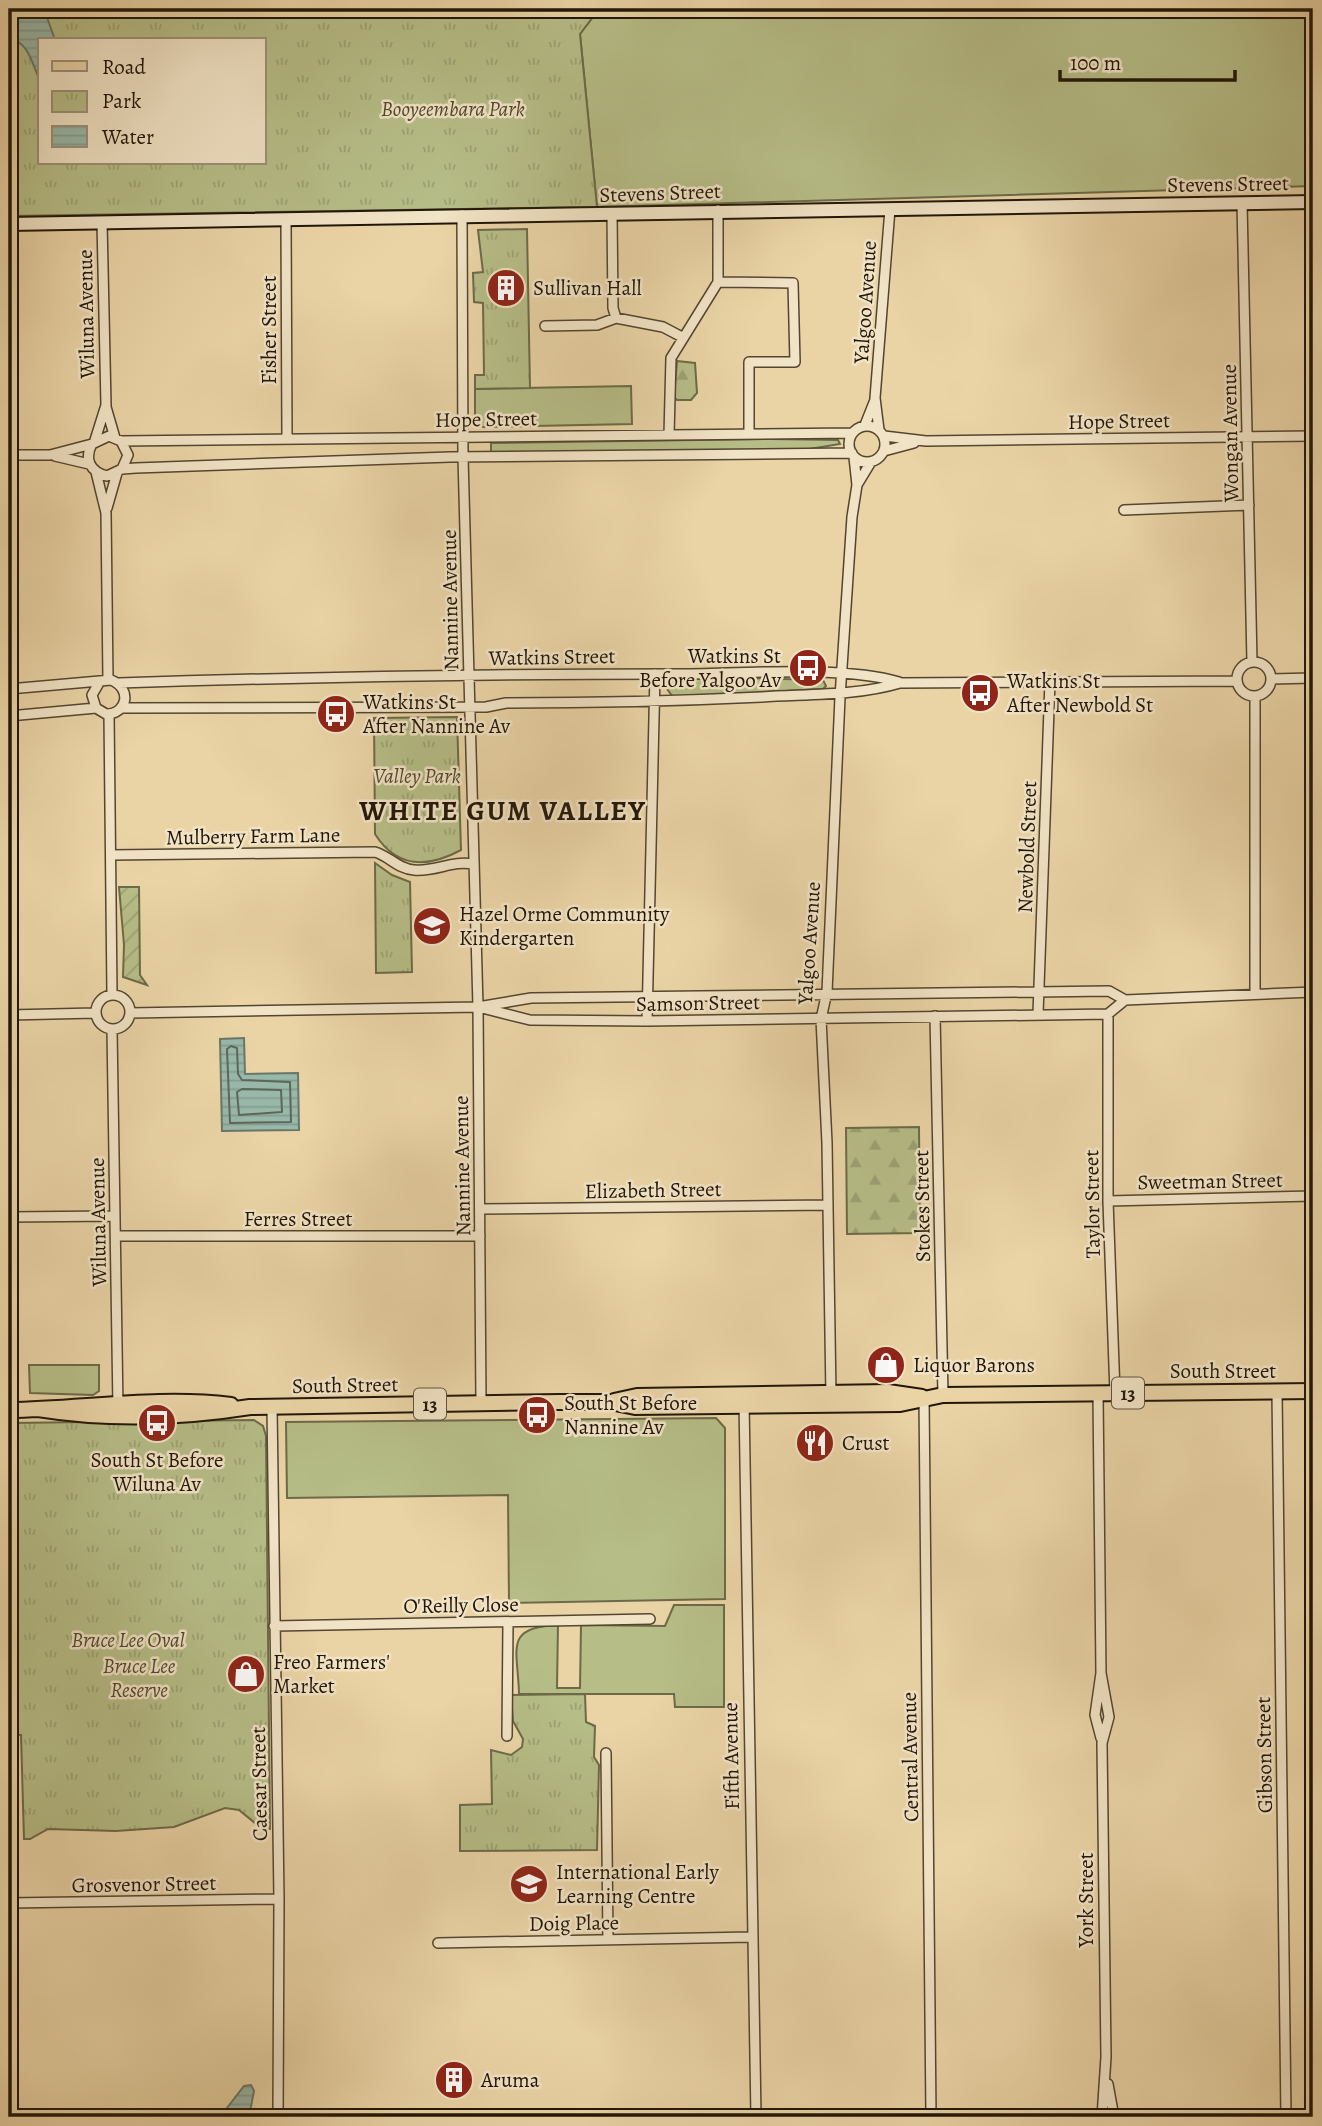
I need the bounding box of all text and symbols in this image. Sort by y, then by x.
legend [38,38,266,164]
scale bar [1060,38,1234,82]
text: 100 m [1070,49,1121,77]
text: Road [102,53,146,81]
text: Park [102,87,142,115]
park label: Booyeembara Park [381,95,525,123]
text: Water [101,123,154,151]
street label: Stevens Street [1167,169,1289,199]
street label: Stevens Street [599,177,721,209]
street label: Yalgoo Avenue [847,240,883,365]
street label: Wiluna Avenue [71,249,101,380]
building icon: Sullivan Hall [485,267,527,309]
place label: Sullivan Hall [533,274,642,302]
street label: Fisher Street [255,275,283,385]
street label: Wongan Avenue [1215,364,1245,503]
street label: Hope Street [435,404,537,434]
street label: Hope Street [1068,406,1170,436]
street label: Nannine Avenue [435,529,465,671]
street label: Watkins Street [487,642,616,672]
place label: Watkins St Before Yalgoo Av [639,642,782,694]
bus stop icon: Watkins St Before Yalgoo Av [787,647,829,689]
place label: Watkins St After Newbold St [1006,667,1153,719]
bus stop icon: Watkins St After Newbold St [959,672,1001,714]
place label: Watkins St After Nannine Av [362,688,511,740]
bus stop icon: Watkins St After Nannine Av [315,693,357,735]
park label: Valley Park [373,762,461,790]
street label: Newbold Street [1011,780,1043,914]
district label: WHITE GUM VALLEY [358,792,647,830]
street label: Mulberry Farm Lane [166,820,340,852]
street label: Yalgoo Avenue [791,881,827,1006]
place label: Hazel Orme Community Kindergarten [459,900,670,952]
school or university icon: Hazel Orme Community Kindergarten [411,905,453,947]
street label: Samson Street [636,988,760,1018]
street label: Nannine Avenue [447,1095,477,1237]
street label: Taylor Street [1077,1149,1107,1259]
street label: Stokes Street [907,1150,937,1262]
street label: Wiluna Avenue [83,1157,113,1288]
street label: Sweetman Street [1137,1166,1283,1196]
street label: Elizabeth Street [584,1175,722,1205]
street label: Ferres Street [244,1205,352,1233]
shop icon: Liquor Barons [865,1344,907,1386]
place label: Liquor Barons [913,1351,1035,1379]
street label: South Street [1170,1357,1276,1385]
street label: South Street [292,1370,399,1400]
road number: 13 [1112,1378,1144,1408]
road number: 13 [414,1388,446,1420]
place label: South St Before Nannine Av [564,1389,697,1441]
bus stop icon: South St Before Nannine Av [516,1394,558,1436]
bus stop icon: South St Before Wiluna Av [136,1402,178,1444]
restaurant icon: Crust [794,1422,836,1464]
place label: Crust [842,1429,890,1457]
place label: South St Before Wiluna Av [90,1446,224,1498]
street label: O'Reilly Close [403,1590,519,1620]
park label: Bruce Lee Oval [71,1626,186,1654]
place label: Freo Farmers' Market [273,1648,390,1700]
park label: Bruce Lee Reserve [103,1652,176,1704]
shop icon: Freo Farmers' Market [225,1653,267,1695]
street label: Central Avenue [895,1692,925,1822]
street label: Gibson Street [1249,1697,1279,1813]
street label: Fifth Avenue [716,1702,746,1810]
street label: Caesar Street [244,1726,274,1841]
street label: York Street [1072,1852,1100,1949]
place label: International Early Learning Centre [556,1858,719,1910]
school or university icon: International Early Learning Centre [508,1863,550,1905]
street label: Grosvenor Street [71,1869,217,1899]
street label: Doig Place [529,1908,619,1938]
building icon: Aruma [433,2059,475,2101]
place label: Aruma [480,2066,540,2094]

